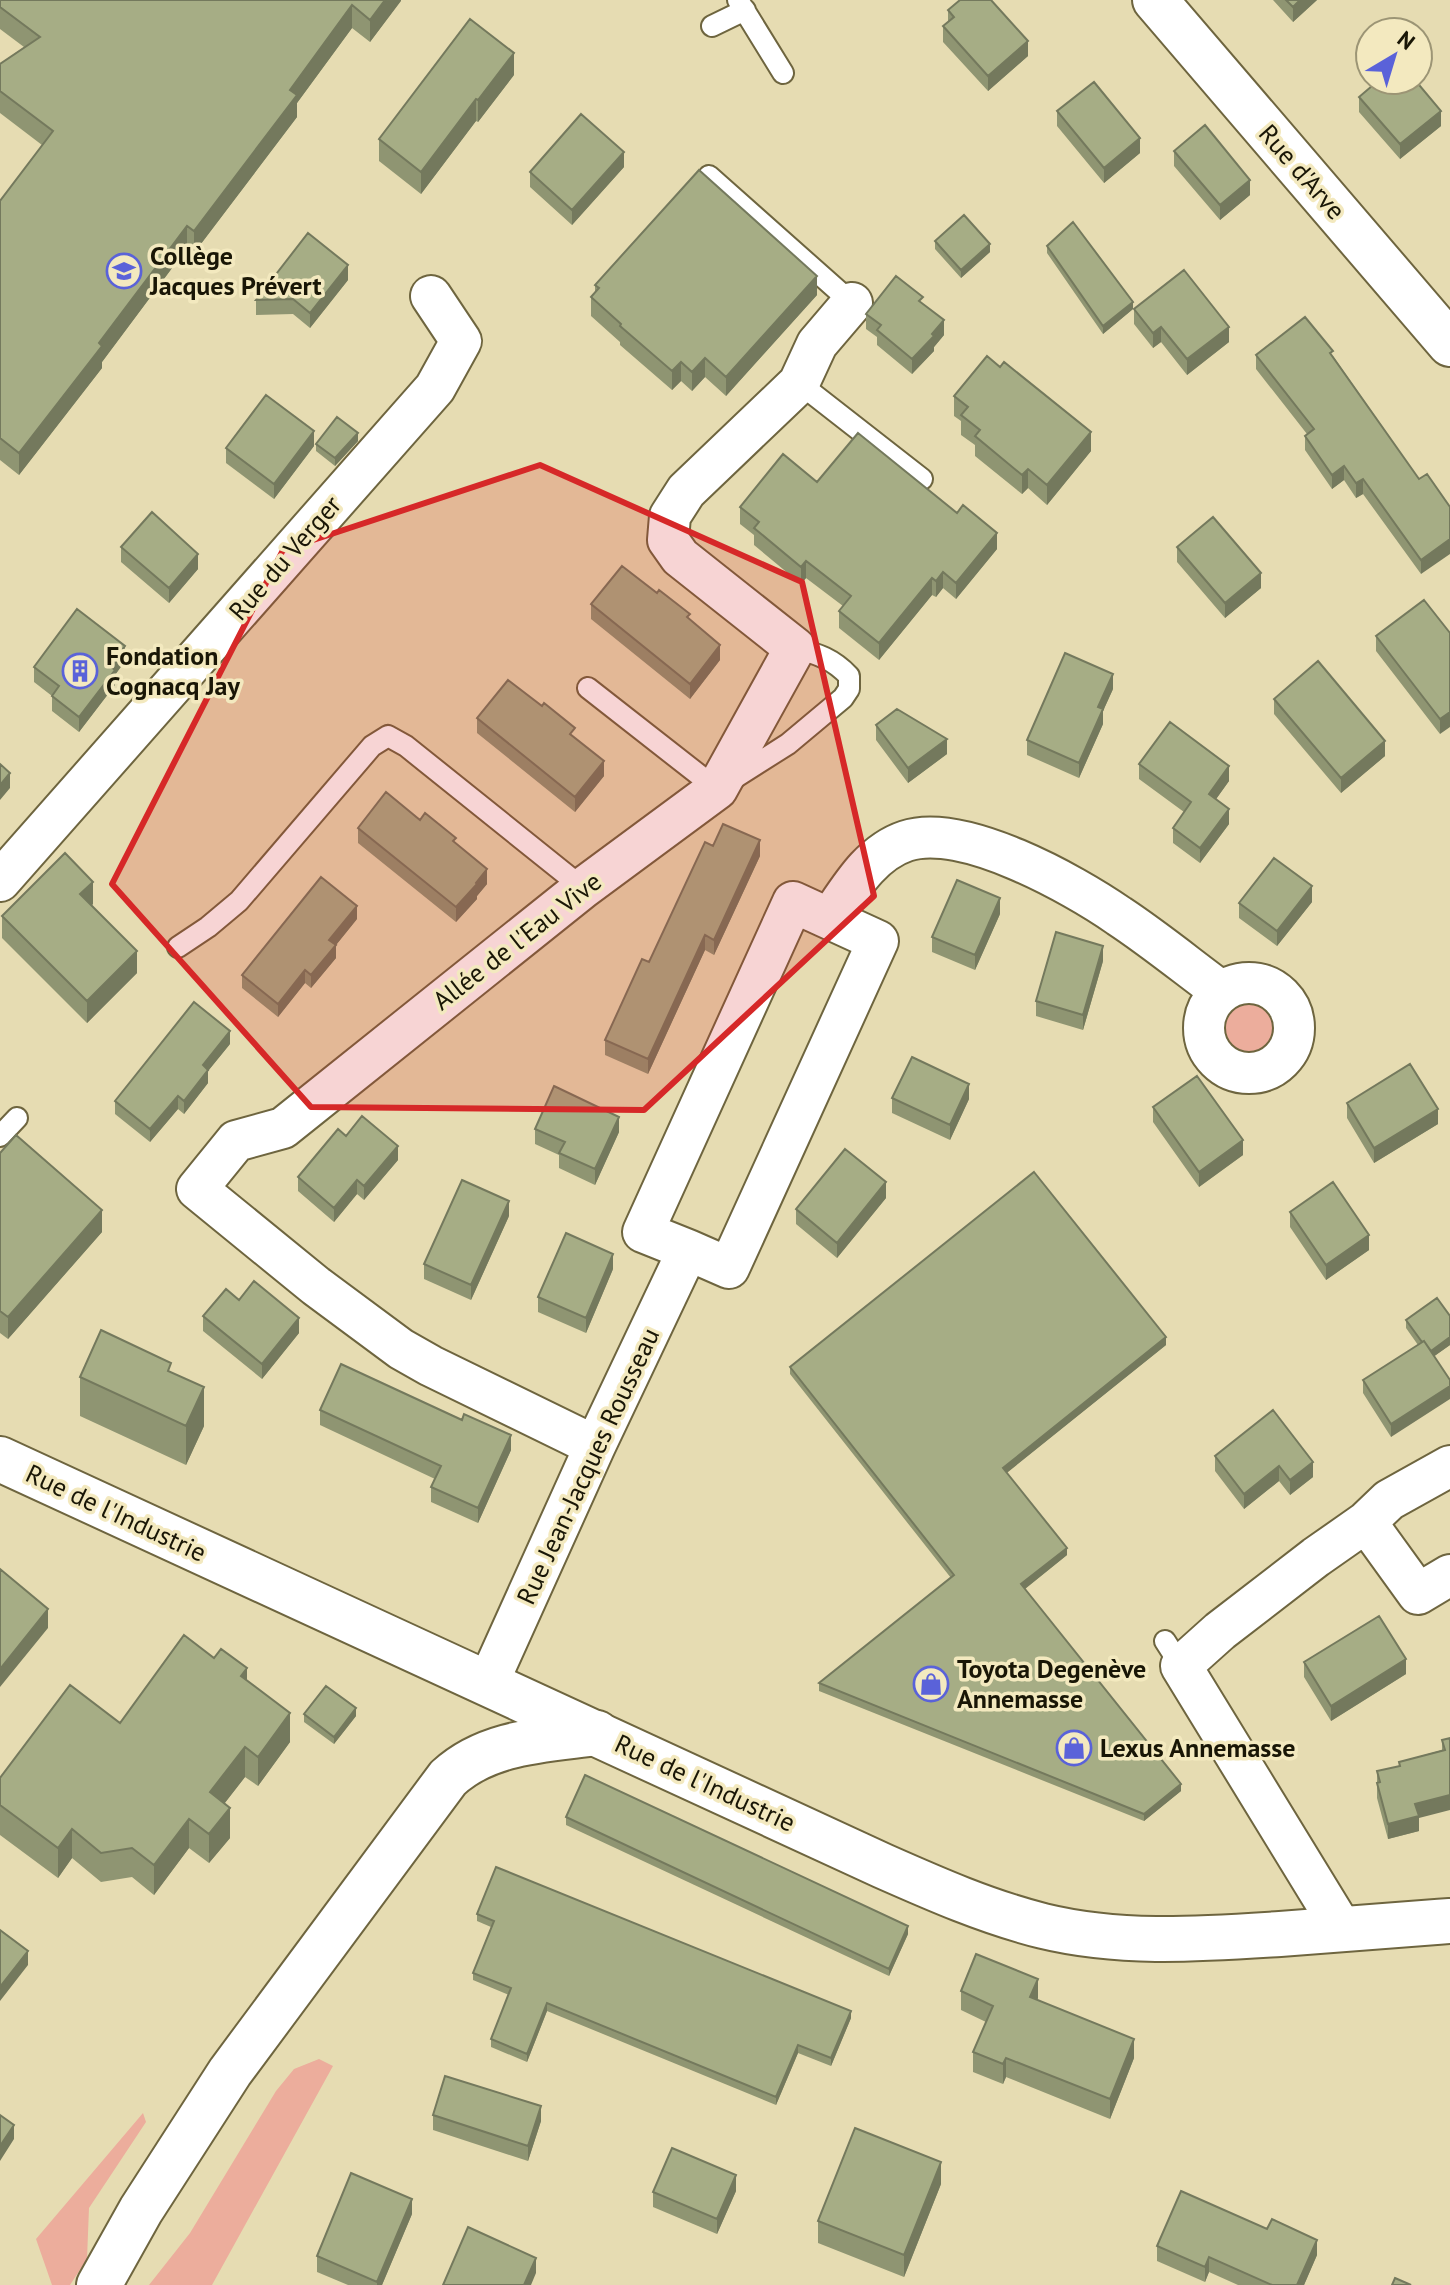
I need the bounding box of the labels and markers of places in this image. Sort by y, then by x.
place label: Collège Jacques Prévert [149,239,322,302]
school or university icon: Collège Jacques Prévert [105,252,143,290]
place label: Fondation Cognacq Jay [106,639,240,702]
building icon: Fondation Cognacq Jay [61,652,99,690]
place label: Toyota Degenève Annemasse [957,1652,1146,1715]
shop icon: Toyota Degenève Annemasse [912,1665,950,1703]
shop icon: Lexus Annemasse [1055,1729,1093,1767]
place label: Lexus Annemasse [1100,1731,1296,1764]

